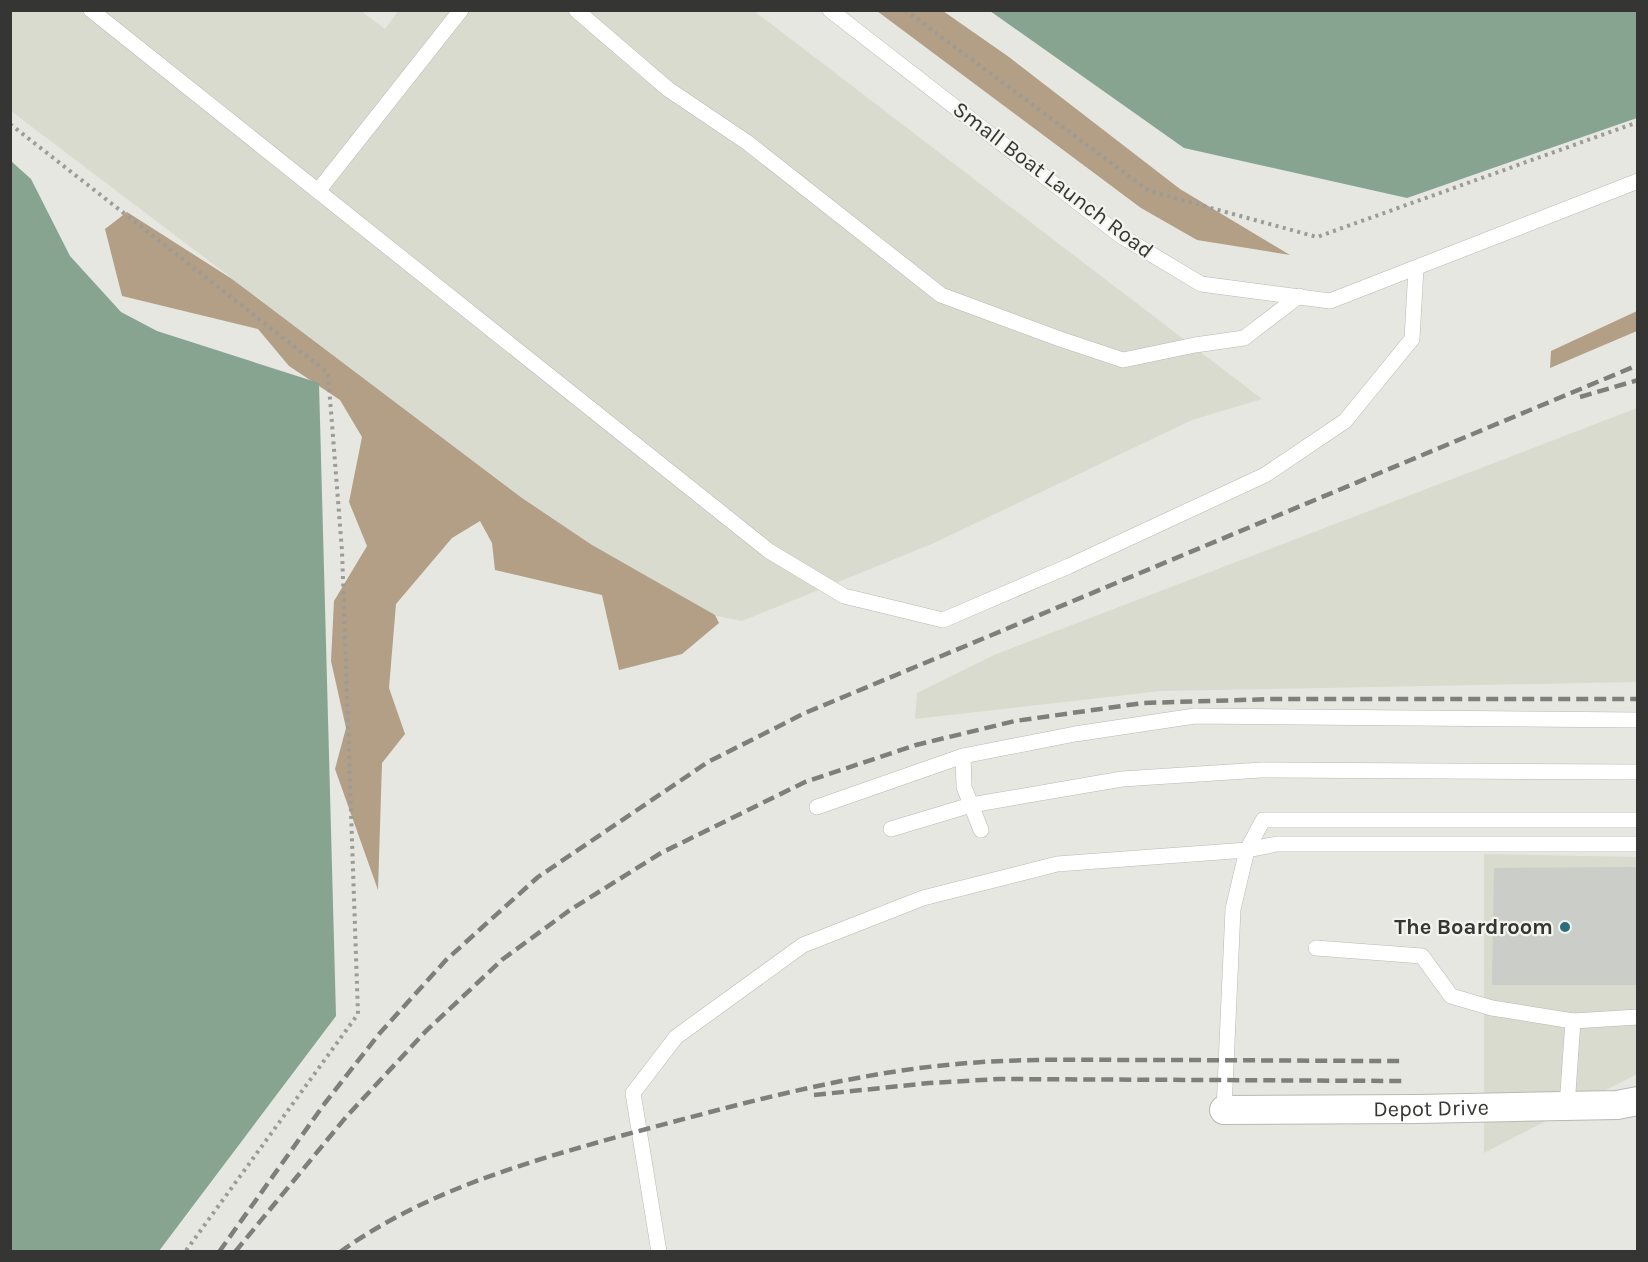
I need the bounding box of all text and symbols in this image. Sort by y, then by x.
street label: Small Boat Launch Road [948,96,1158,264]
place label: The Boardroom [1394,914,1553,940]
marker: The Boardroom [1558,920,1572,934]
street label: Depot Drive [1373,1095,1489,1122]

